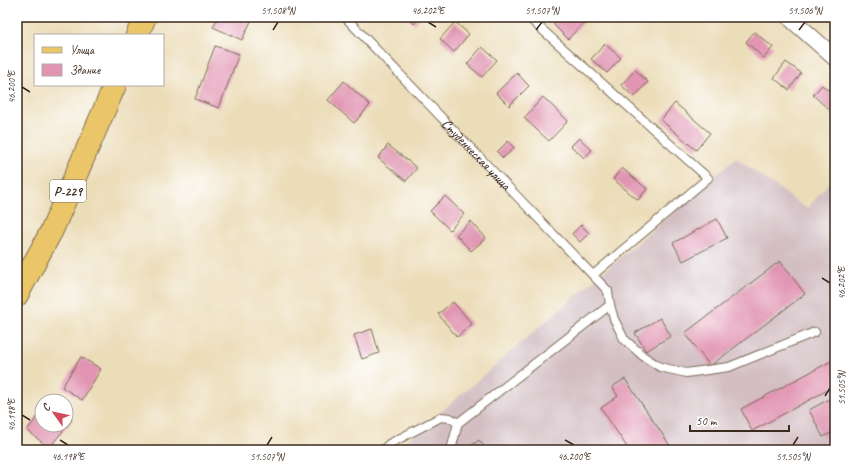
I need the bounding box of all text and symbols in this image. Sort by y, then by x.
text: 51.508°N [261,4,297,17]
text: 46.202°E [412,4,446,17]
text: 51.507°N [525,4,561,17]
text: 51.506°N [788,4,824,17]
legend [34,34,164,86]
text: Улица [70,42,95,58]
text: Здание [70,62,101,78]
text: 46.200°E [5,69,18,103]
street label: Студенческая улица [438,115,515,195]
road number: Р-229 [50,180,86,202]
text: 46.202°E [835,265,848,299]
text: 51.505°N [835,369,848,405]
north arrow [34,393,74,433]
text: 46.198°E [5,397,18,431]
text: С [38,400,54,414]
scale bar [690,407,789,433]
text: 50 m [696,413,718,429]
text: 46.198°E [52,450,86,463]
text: 51.507°N [250,450,286,463]
text: 46.200°E [558,450,592,463]
text: 51.505°N [776,450,812,463]

